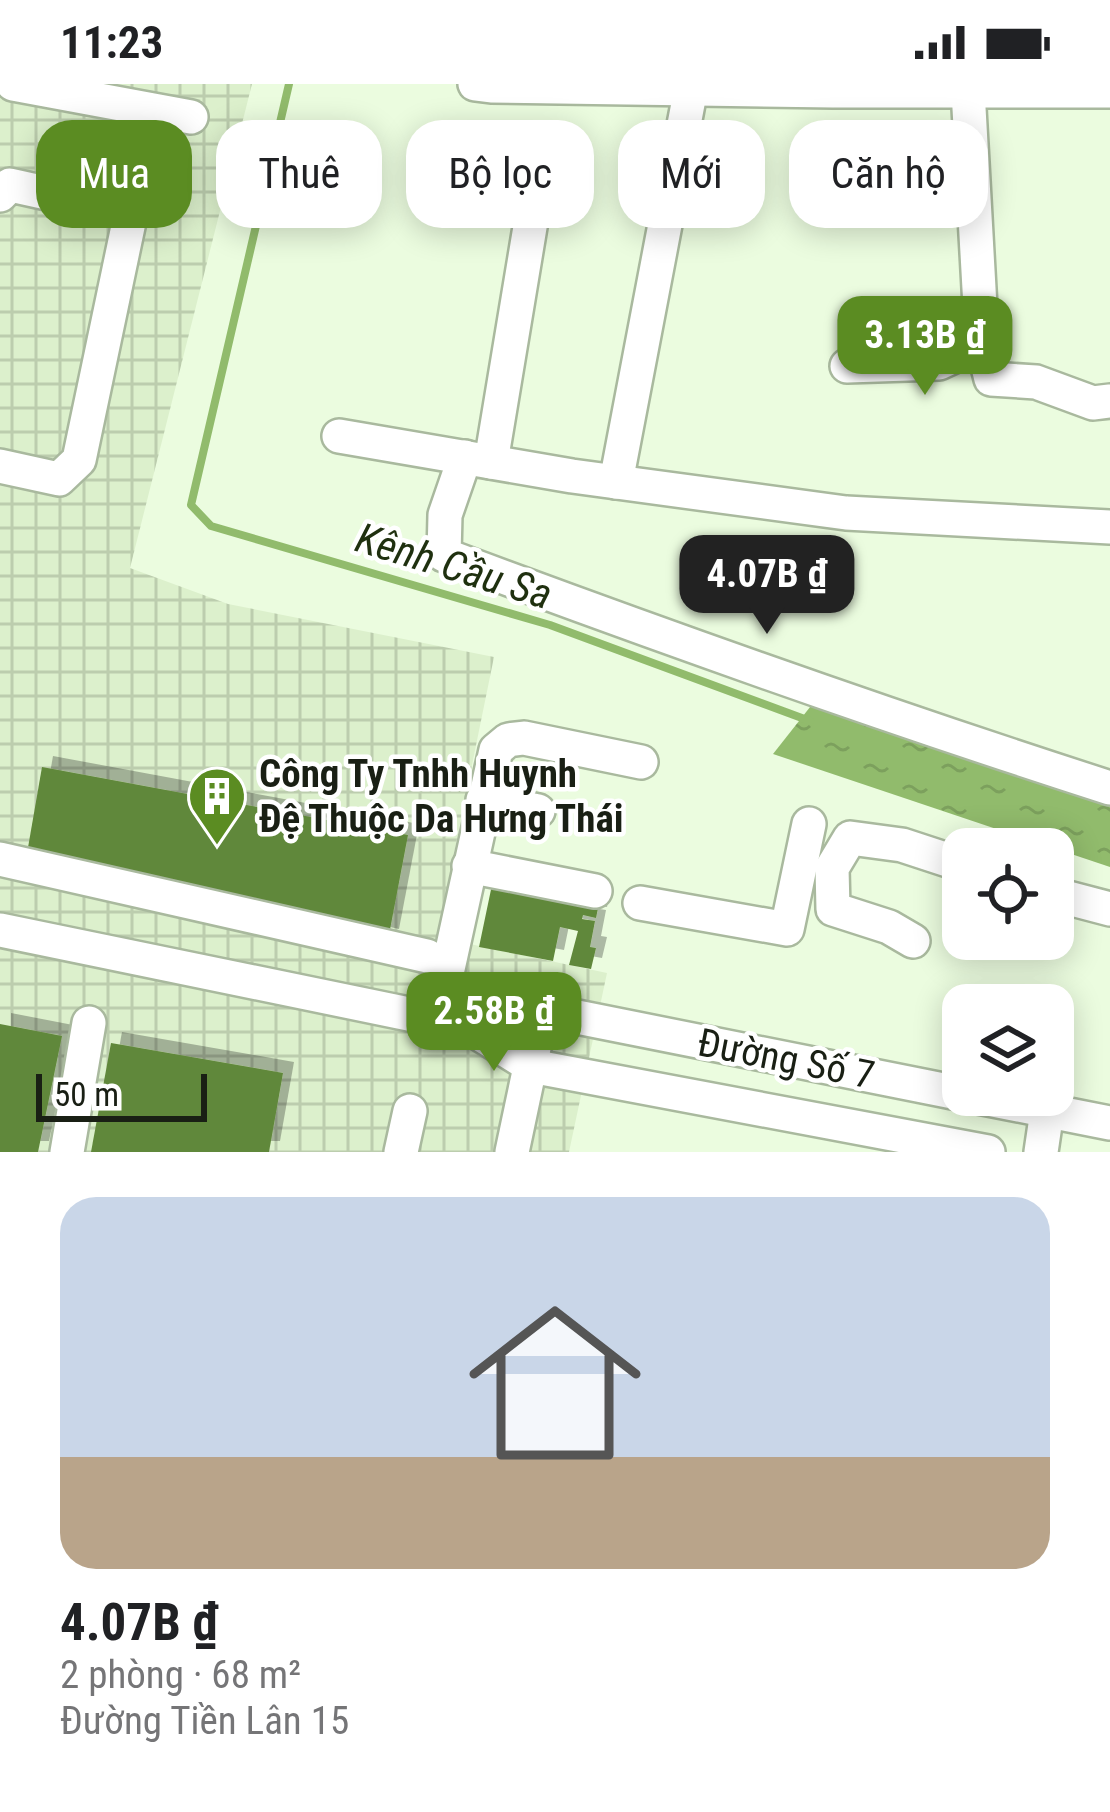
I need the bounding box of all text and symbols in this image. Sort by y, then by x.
text: 11:23 [60,16,163,69]
chip: Mua [36,120,192,228]
chip: Thuê [216,120,382,228]
chip: Bộ lọc [406,120,594,228]
chip: Mới [618,120,765,228]
chip: Căn hộ [789,120,988,228]
pin: 3.13B ₫ [814,296,1036,398]
text: 3.13B ₫ [864,312,986,358]
water label: Kênh Cầu Sa [350,513,558,619]
pin: 4.07B ₫ [656,535,878,637]
text: 4.07B ₫ [706,551,828,597]
place label: Công Ty Tnhh Huynh Đệ Thuộc Da Hưng Thái [259,751,624,842]
building icon: Công Ty Tnhh Huynh Đệ Thuộc Da Hưng Thái [186,765,248,847]
map controls [942,828,1074,1116]
button: locate [942,828,1074,960]
pin: 2.58B ₫ [383,972,605,1074]
button: layers [942,984,1074,1116]
text: 2.58B ₫ [433,988,555,1034]
street label: Đường Số 7 [694,1019,878,1099]
scale bar [36,1068,207,1121]
text: 50 m [54,1075,119,1114]
icon: home [447,1275,663,1491]
text: 4.07B ₫ [60,1593,219,1652]
text: 2 phòng · 68 m² [60,1652,301,1698]
text: Đường Tiền Lân 15 [60,1698,349,1744]

